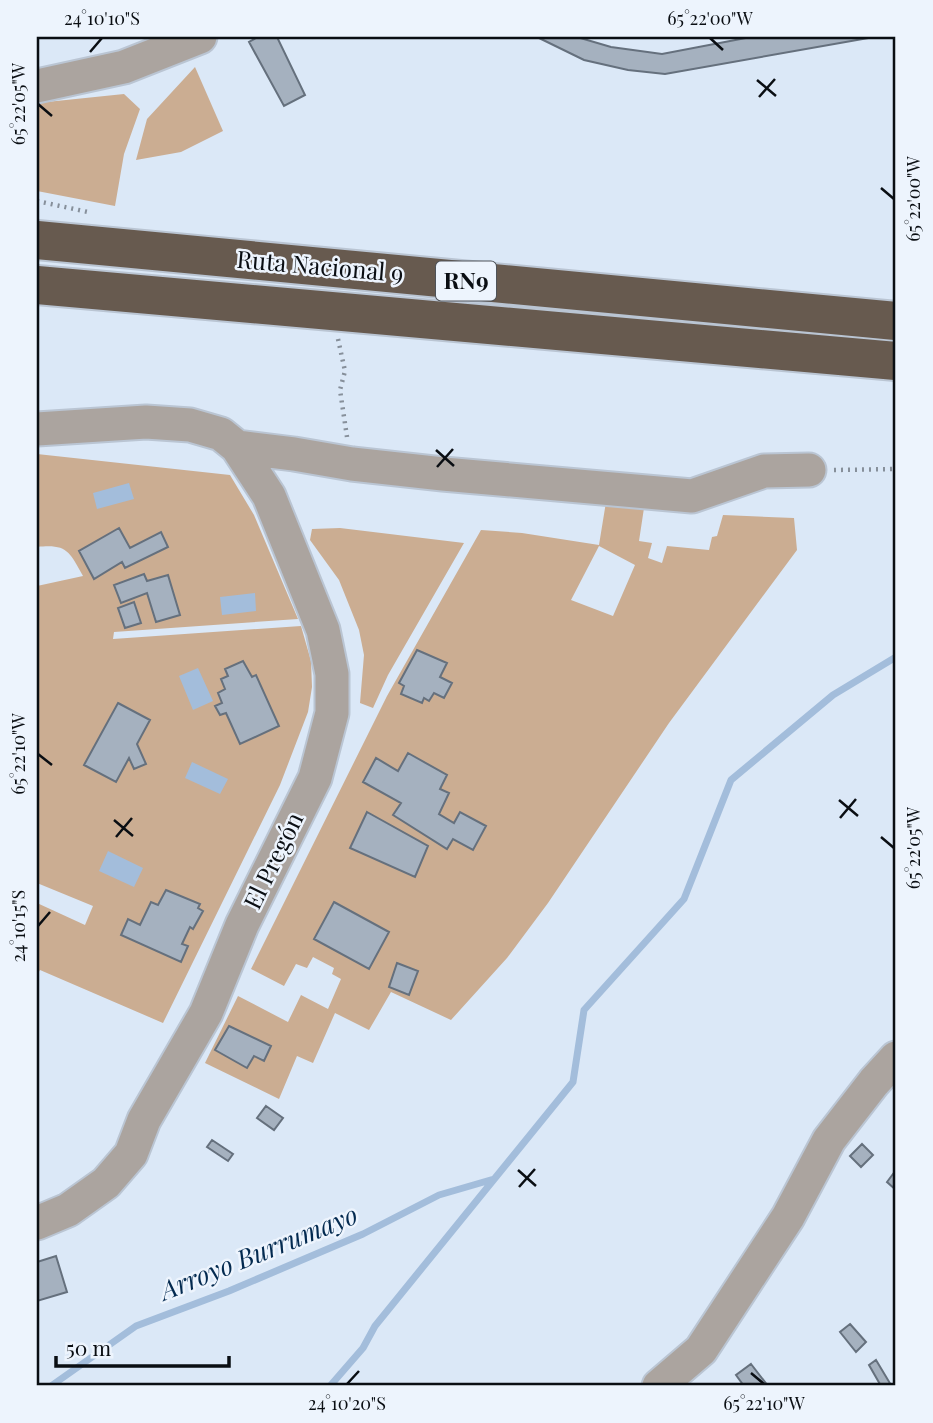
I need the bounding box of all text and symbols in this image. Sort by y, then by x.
text: 24°10'10"S [64,6,140,30]
text: 65°22'00"W [667,6,753,30]
text: 65°22'05"W [6,62,30,145]
text: 65°22'00"W [901,156,925,242]
street label: Ruta Nacional 9 [235,242,405,288]
road number: RN9 [436,262,496,300]
text: 65°22'10"W [6,713,30,795]
street label: El Pregón [235,806,309,914]
text: 65°22'05"W [901,806,925,889]
text: 24°10'15"S [6,890,30,962]
water label: Arroyo Burrumayo [152,1196,363,1308]
scale bar [56,1325,229,1369]
text: 50 m [66,1333,112,1361]
text: 24°10'20"S [308,1391,386,1415]
text: 65°22'10"W [723,1391,805,1415]

